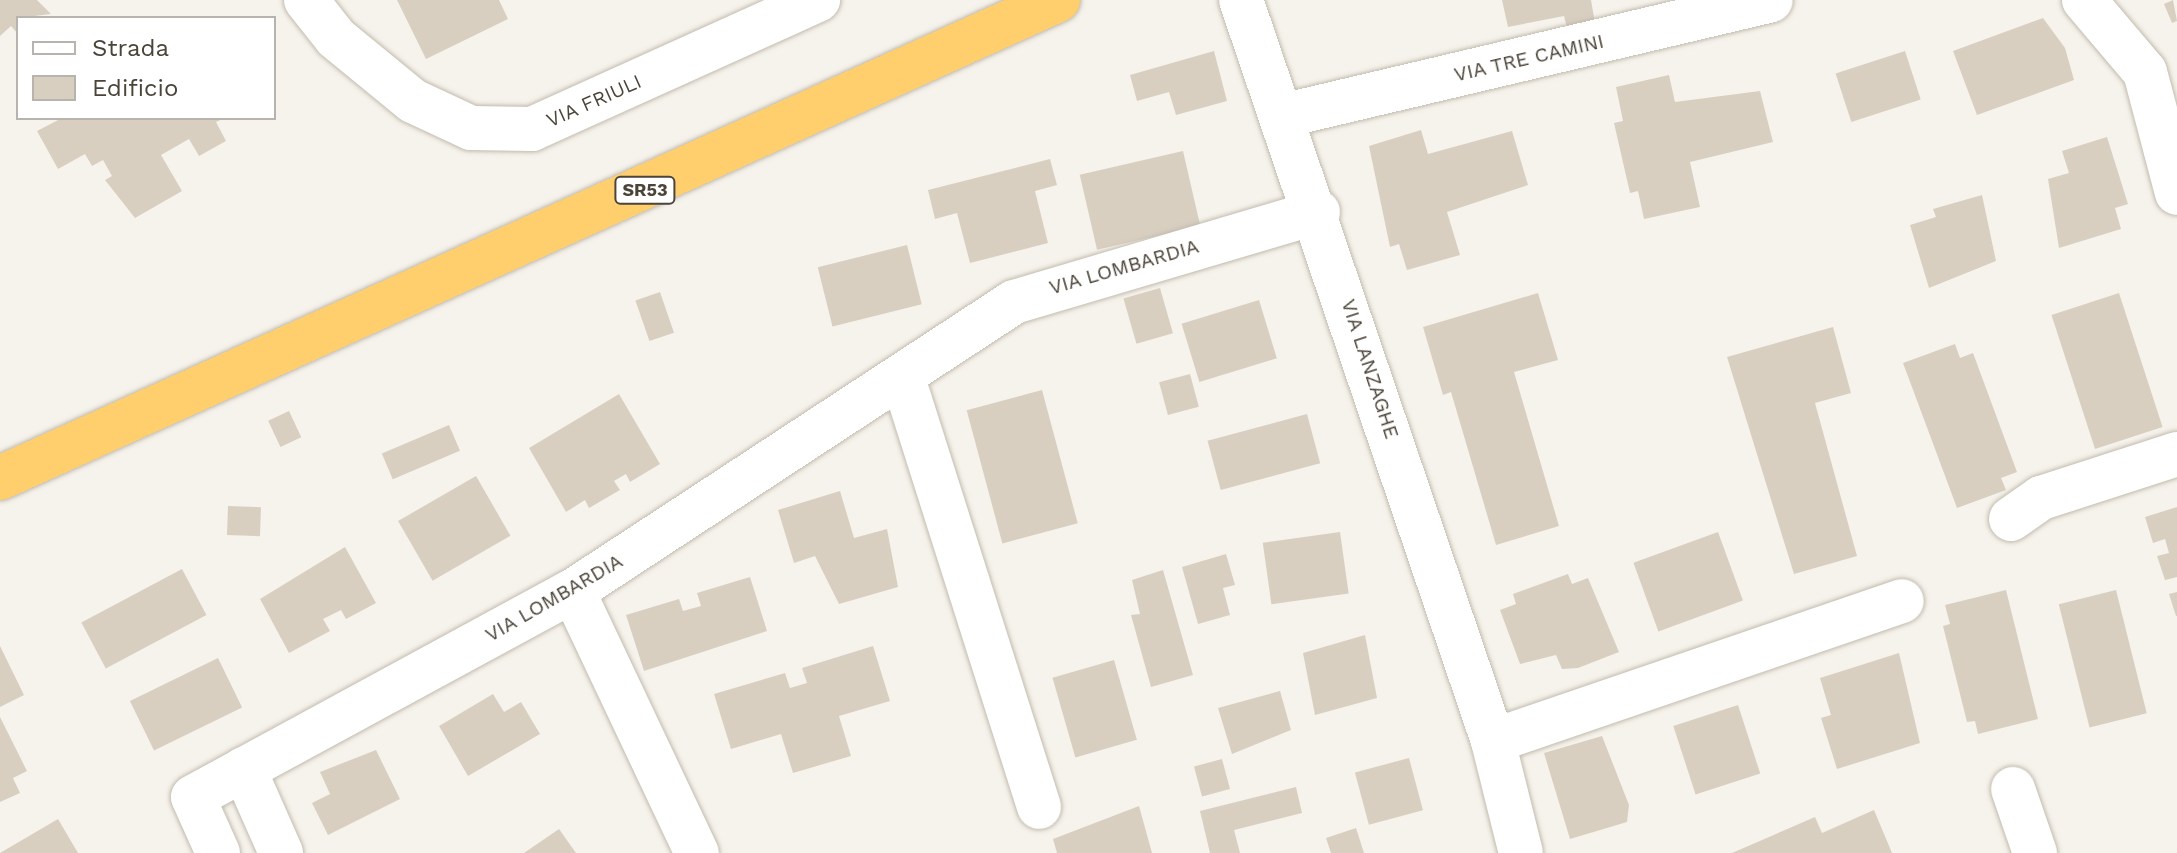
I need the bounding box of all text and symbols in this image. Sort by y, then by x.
legend [16,16,276,120]
street label: VIA TRE CAMINI [1451,29,1607,87]
text: Strada [92,34,169,62]
street label: VIA FRIULI [542,69,646,133]
text: Edificio [92,74,178,102]
road number: SR53 [613,176,677,204]
street label: VIA LOMBARDIA [1046,234,1202,300]
street label: VIA LANZAGHE [1336,296,1404,442]
street label: VIA LOMBARDIA [481,549,627,647]

